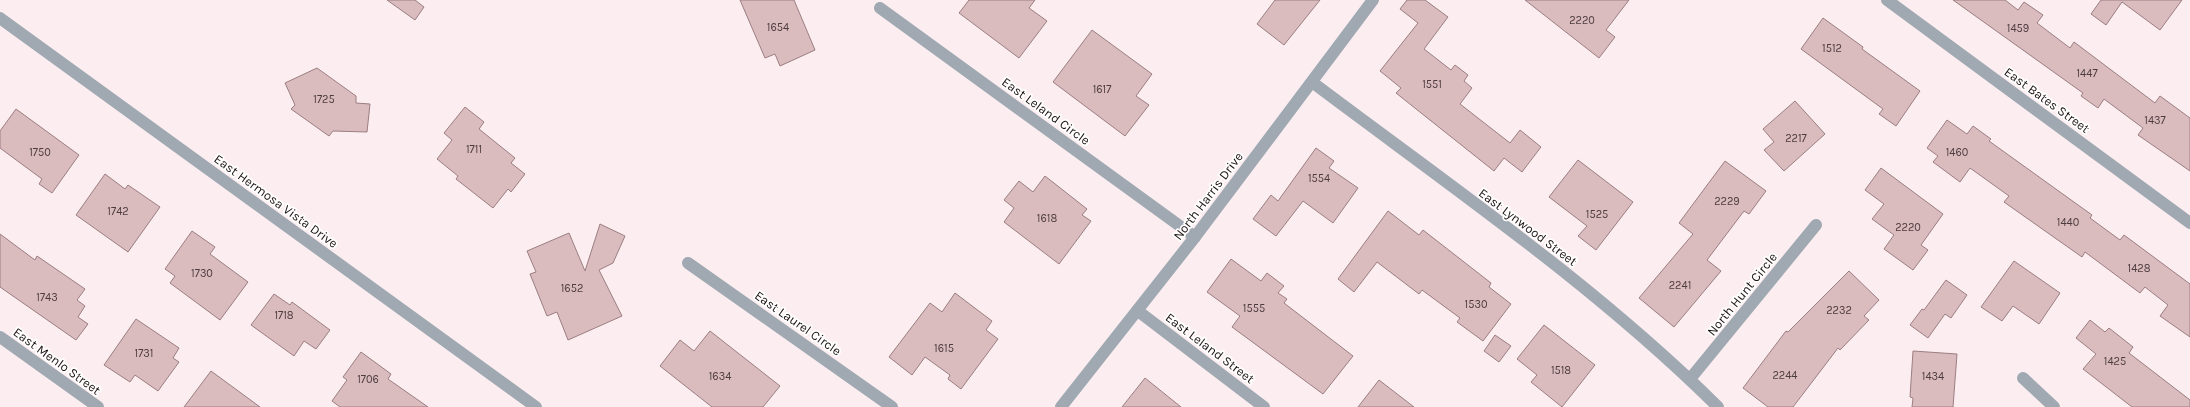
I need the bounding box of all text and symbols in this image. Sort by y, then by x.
house number: 2220 [1569,14,1595,27]
house number: 1654 [767,21,789,34]
house number: 1459 [2007,22,2029,35]
house number: 1512 [1822,42,1842,55]
street label: East Bates Street [2001,64,2093,136]
house number: 1447 [2076,67,2098,80]
street label: East Leland Circle [999,74,1093,148]
house number: 1551 [1422,78,1442,91]
house number: 1617 [1093,83,1111,96]
house number: 1725 [313,93,335,106]
house number: 1437 [2144,114,2166,127]
house number: 2217 [1785,132,1807,145]
house number: 1711 [466,143,482,156]
house number: 1750 [29,146,51,159]
house number: 1460 [1946,146,1968,159]
street label: North Harris Drive [1170,149,1246,243]
street label: East Hermosa Vista Drive [211,151,341,251]
house number: 1554 [1308,172,1330,185]
street label: East Lynwood Street [1476,185,1580,269]
house number: 2229 [1714,195,1740,208]
house number: 1742 [107,205,129,218]
house number: 1525 [1586,208,1608,221]
house number: 1618 [1037,212,1057,225]
house number: 1440 [2057,216,2079,229]
house number: 2220 [1895,221,1921,234]
street label: North Hunt Circle [1704,249,1780,339]
house number: 1428 [2128,262,2151,275]
house number: 1730 [191,267,213,280]
house number: 2241 [1669,279,1691,292]
house number: 1652 [561,282,583,295]
street label: East Laurel Circle [752,288,844,359]
house number: 1743 [36,291,58,304]
house number: 1530 [1465,298,1487,311]
house number: 1555 [1243,302,1265,315]
house number: 2232 [1826,304,1852,317]
house number: 1718 [274,309,294,322]
street label: East Leland Street [1163,310,1257,386]
street label: East Menlo Street [10,324,104,398]
house number: 1615 [934,342,954,355]
house number: 1731 [135,347,153,360]
house number: 1425 [2104,355,2126,368]
house number: 1518 [1551,364,1571,377]
house number: 2244 [1772,369,1798,382]
house number: 1634 [709,370,731,383]
house number: 1434 [1922,370,1944,383]
house number: 1706 [357,373,379,386]

